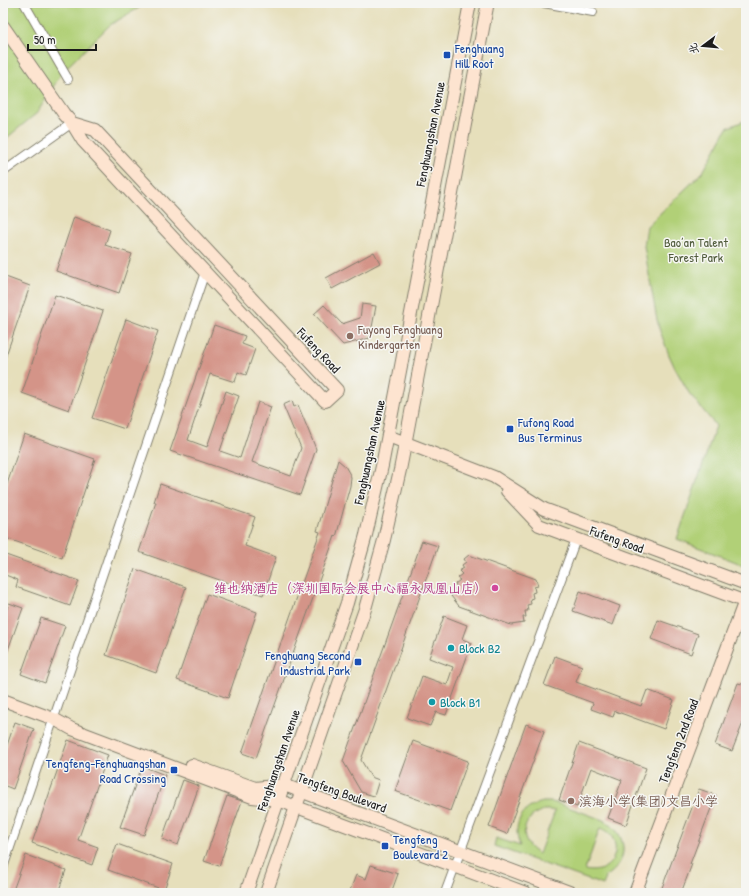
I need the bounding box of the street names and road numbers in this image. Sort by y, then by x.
street label: Fenghuangshan Avenue [411,80,449,189]
street label: Fufeng Road [293,323,345,377]
street label: Fenghuangshan Avenue [349,398,389,507]
street label: Fufeng Road [587,521,646,557]
street label: Tengfeng 2nd Road [654,696,702,786]
street label: Fenghuangshan Avenue [252,707,304,814]
street label: Tengfeng Boulevard [295,768,389,816]

